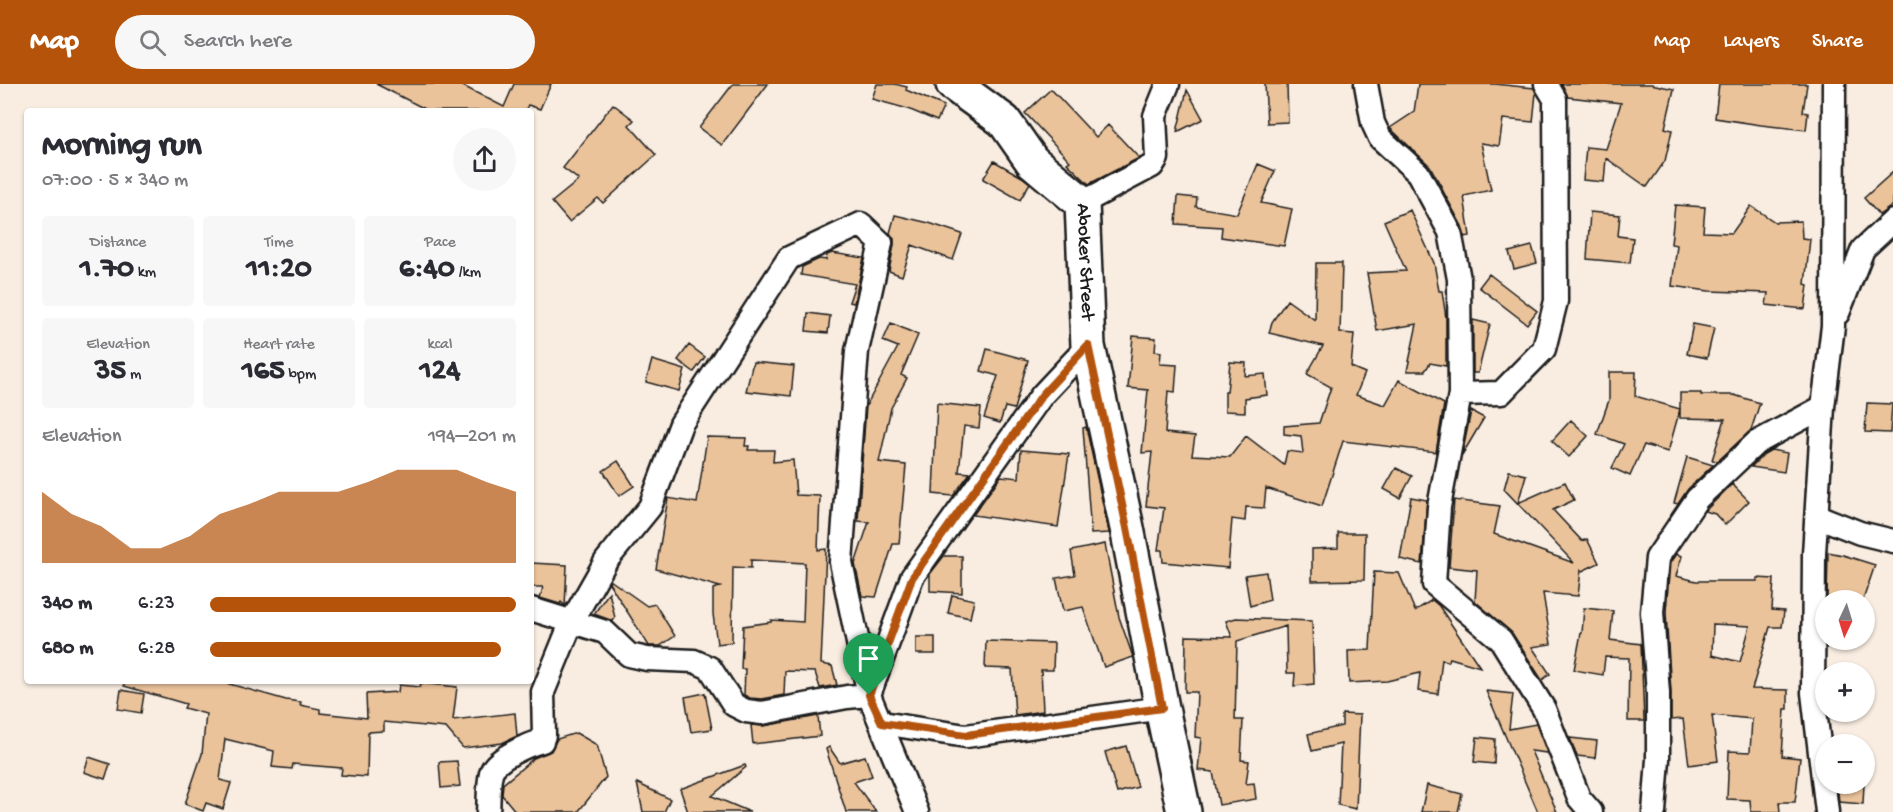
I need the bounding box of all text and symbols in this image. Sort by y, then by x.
search box [115,15,535,69]
text: Map [30,26,79,59]
icon: search [136,26,169,59]
text: Search here [184,29,292,55]
text: Map [1654,30,1690,55]
text: Layers [1723,30,1779,55]
text: Share [1812,30,1863,55]
text: Morning run [42,128,202,166]
button: share [453,128,516,191]
text: 07:00 · 5 × 340 m [42,170,188,193]
street label: Aboker Street [1071,203,1098,323]
text: Distance [90,234,146,253]
text: Time [264,234,294,253]
text: Pace [424,234,456,253]
text: 1.70 [80,253,134,288]
text: 11:20 [246,253,312,288]
text: 6:40 [399,253,455,288]
text: km [134,264,156,283]
text: /km [455,264,481,283]
text: Elevation [86,336,150,355]
text: Heart rate [243,336,315,355]
text: kcal [428,336,452,355]
text: 35 [95,355,126,390]
text: 165 [242,355,285,390]
text: 124 [419,355,461,390]
text: m [126,366,141,385]
text: bpm [285,366,316,385]
text: Elevation [42,426,122,449]
text: 194–201 m [428,426,516,449]
north arrow [1815,590,1875,650]
map controls [1815,590,1875,794]
text: 340 m [42,593,92,616]
text: 6:23 [138,593,175,616]
pin [843,633,894,695]
text: 680 m [42,638,93,661]
text: 6:28 [138,638,175,661]
icon: arrive [852,642,885,675]
button: + [1815,662,1875,722]
button: − [1815,734,1875,794]

